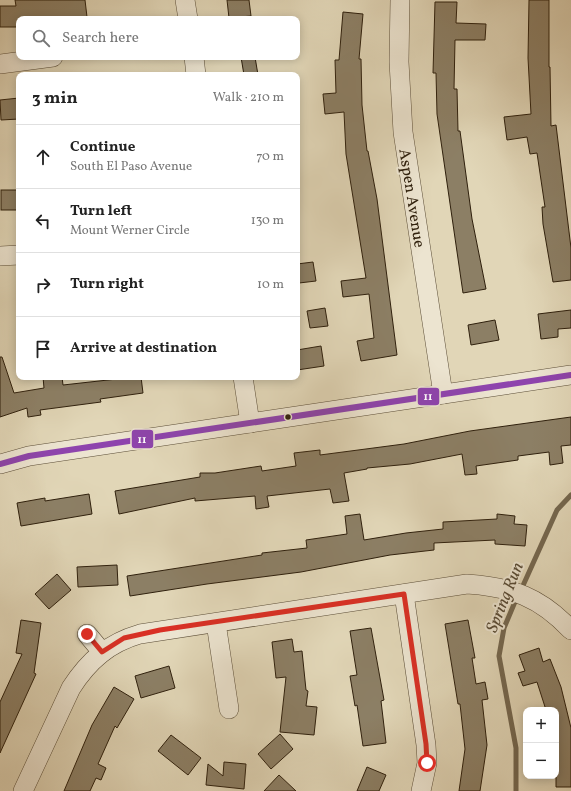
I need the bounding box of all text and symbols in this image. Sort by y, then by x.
search box [16,16,300,60]
icon: search [30,27,52,49]
text: Search here [62,28,139,49]
text: 3 min [32,87,78,110]
text: Walk · 210 m [213,89,284,107]
text: Continue [70,137,135,158]
icon: ahead [32,146,54,168]
street label: Aspen Avenue [392,147,430,249]
text: 70 m [256,148,284,166]
text: South El Paso Avenue [70,158,192,176]
text: Turn left [70,201,132,222]
icon: left [32,210,54,232]
text: 130 m [251,212,284,230]
text: Mount Werner Circle [70,222,190,240]
icon: right [32,274,54,296]
text: Turn right [70,274,144,295]
text: 10 m [257,276,284,294]
icon: arrive [32,338,54,360]
text: Arrive at destination [70,338,217,359]
line badge: 11 [417,387,440,406]
text: 11 [424,390,432,405]
unlabelled marker [283,412,293,422]
line badge: 11 [131,429,154,449]
text: 11 [138,433,146,448]
water label: Spring Run [481,559,530,636]
route end [78,625,96,643]
map controls [523,707,559,779]
button: + [523,707,559,743]
button: − [523,743,559,779]
route start [418,754,436,772]

